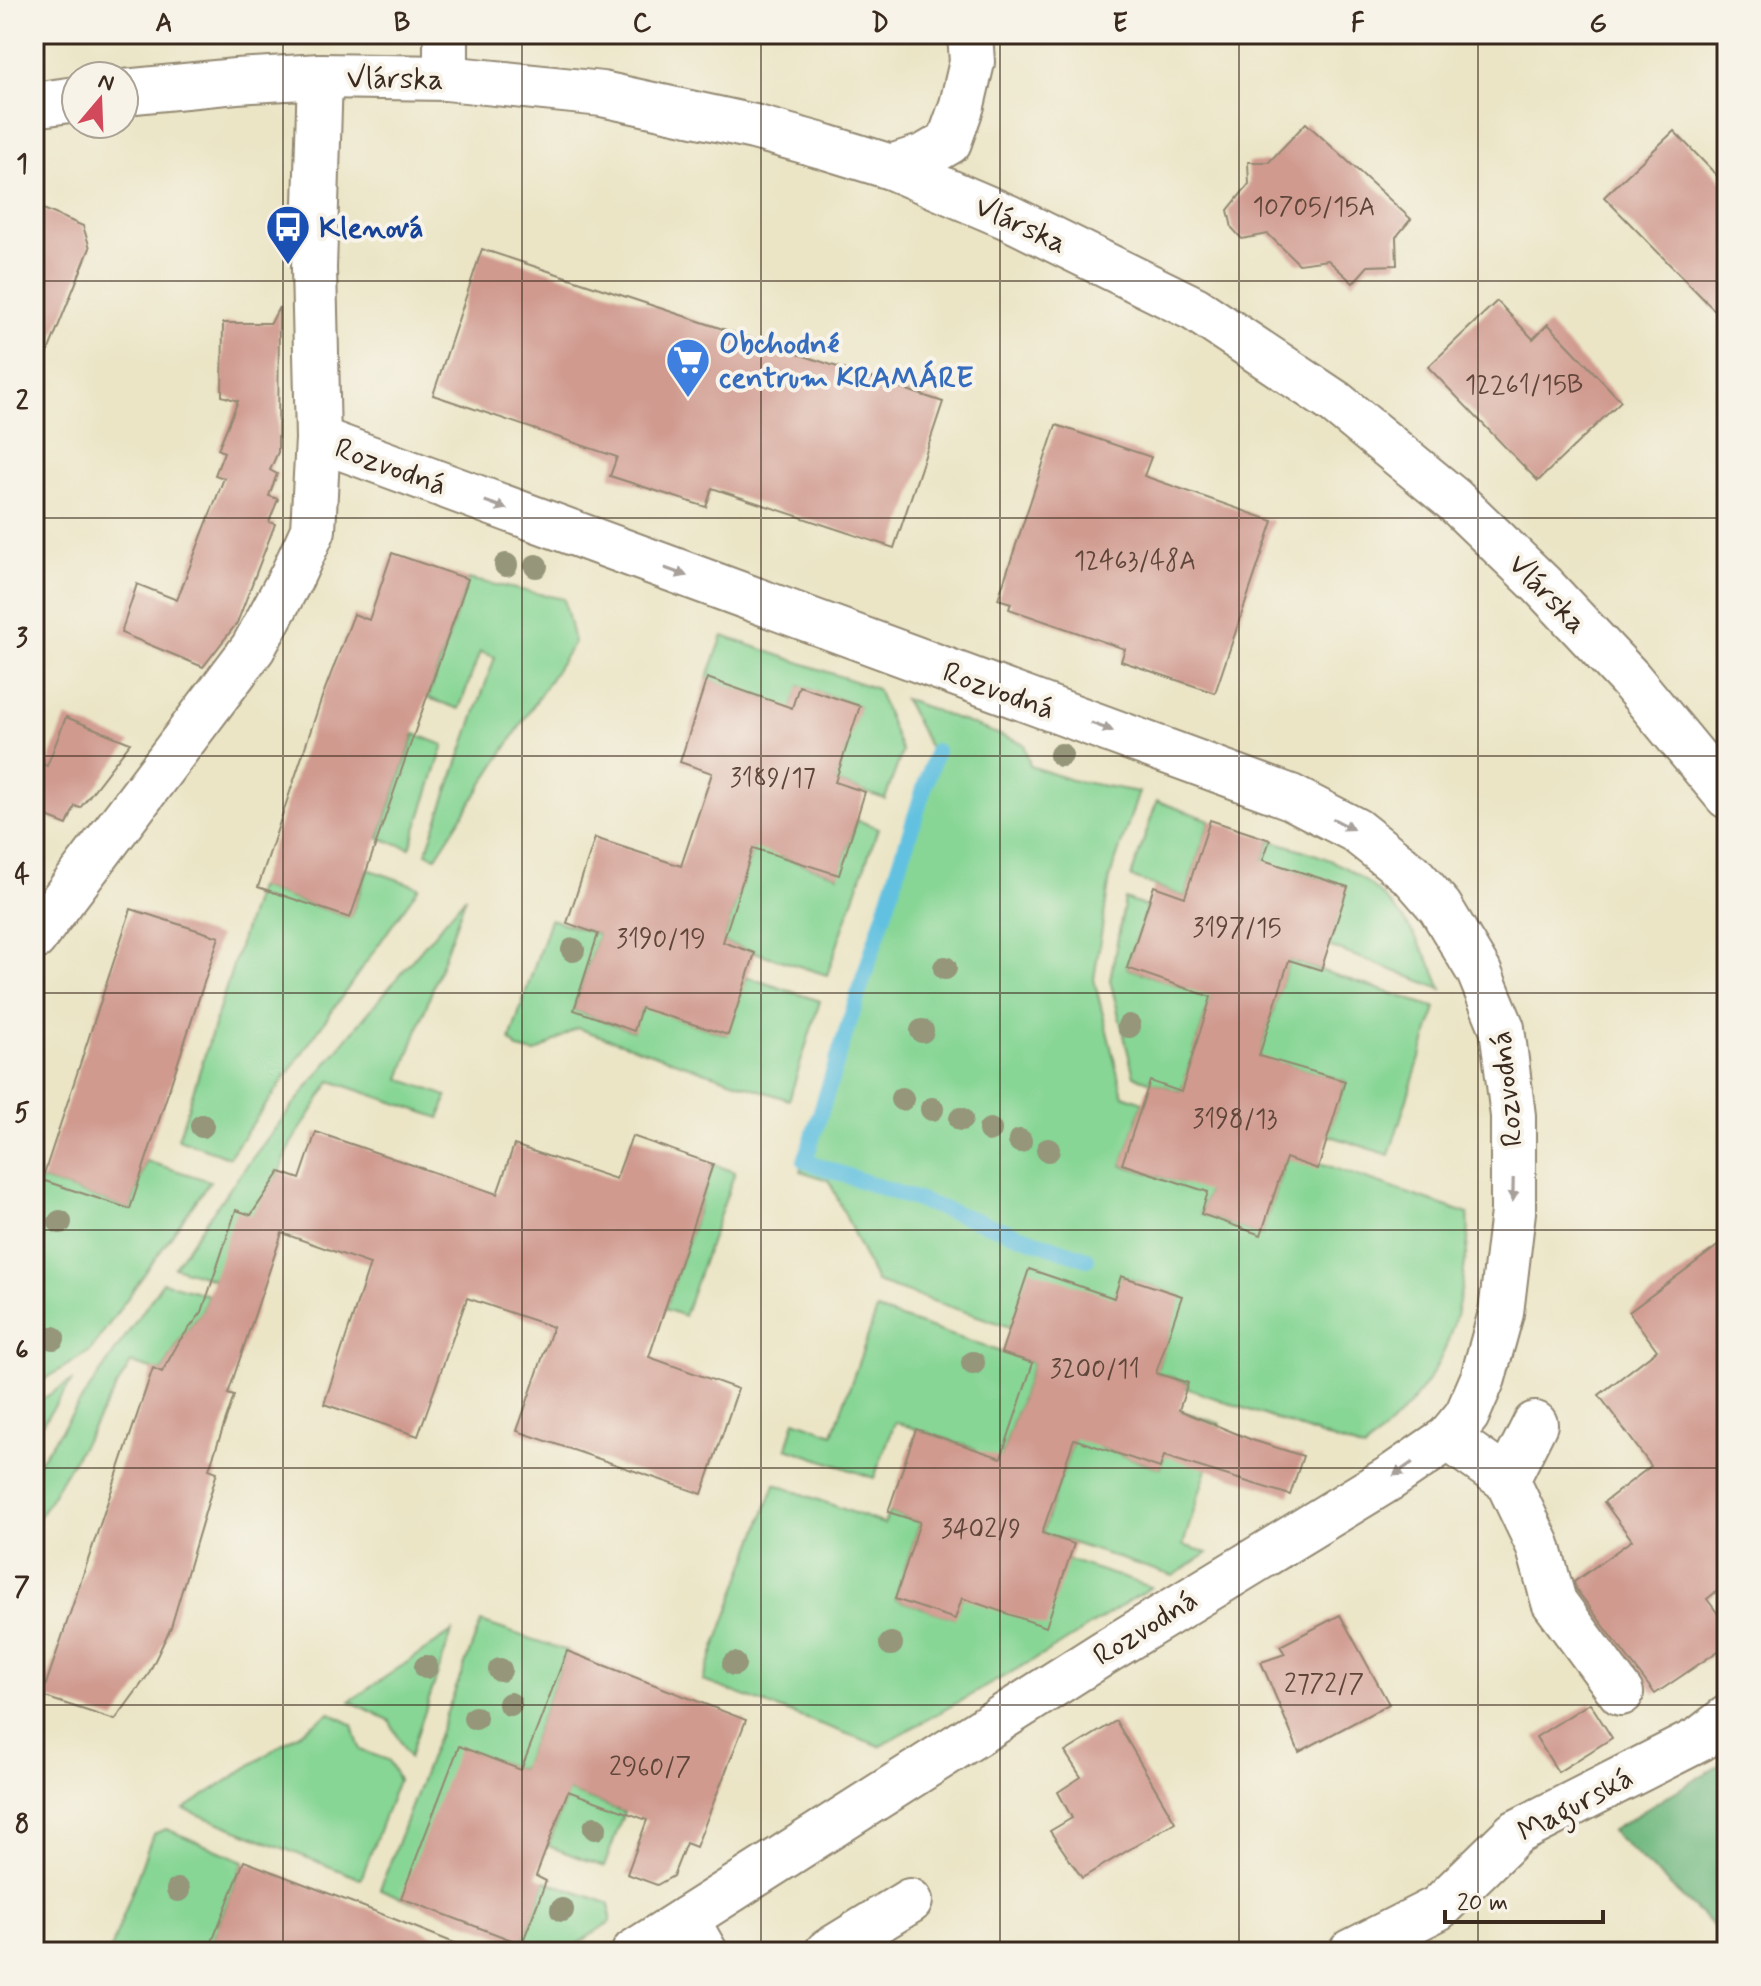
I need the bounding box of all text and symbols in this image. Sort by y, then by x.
text: A [155,7,173,41]
text: B [394,7,410,41]
text: C [633,7,652,41]
text: D [871,7,889,41]
text: E [1112,7,1128,41]
text: F [1351,7,1365,41]
text: G [1589,7,1607,41]
street label: Vlárska [346,59,444,100]
north arrow [60,60,140,140]
text: N [94,67,117,99]
text: 1 [16,148,28,182]
street label: Vlárska [968,187,1073,264]
house number: 10705/15A [1252,191,1376,225]
bus stop icon: Klenová [264,203,312,266]
place label: Klenová [319,209,423,248]
place label: Obchodné centrum KRAMÁRE [719,325,973,398]
supermarket icon: Obchodné centrum KRAMÁRE [664,336,712,399]
house number: 12261/15B [1465,369,1583,403]
text: 2 [16,385,29,419]
street label: Rozvodná [329,429,452,506]
one-way arrow [484,499,508,512]
house number: 12463/48A [1074,545,1196,579]
street label: Vlárska [1499,545,1595,643]
one-way arrow [664,566,688,579]
text: 3 [16,622,28,656]
street label: Rozvodná [937,653,1060,730]
one-way arrow [1090,722,1114,734]
house number: 3189/17 [730,762,816,796]
one-way arrow [1331,817,1354,830]
text: 4 [14,859,30,893]
house number: 3197/15 [1192,912,1282,946]
house number: 3190/19 [616,923,706,957]
street label: Rozvodná [1482,1029,1533,1149]
text: 5 [14,1097,30,1131]
house number: 3198/13 [1192,1103,1278,1137]
one-way arrow [1507,1178,1520,1203]
text: 6 [15,1334,29,1368]
house number: 3200/11 [1050,1353,1140,1387]
one-way arrow [1393,1461,1414,1476]
house number: 3402/9 [941,1513,1021,1547]
text: 7 [14,1571,30,1605]
street label: Rozvodná [1086,1581,1205,1676]
house number: 2772/7 [1284,1668,1364,1702]
house number: 2960/7 [609,1751,691,1785]
street label: Magurská [1511,1759,1642,1855]
text: 8 [15,1808,29,1842]
scale bar [1445,1874,1603,1924]
text: 20 m [1457,1888,1508,1919]

